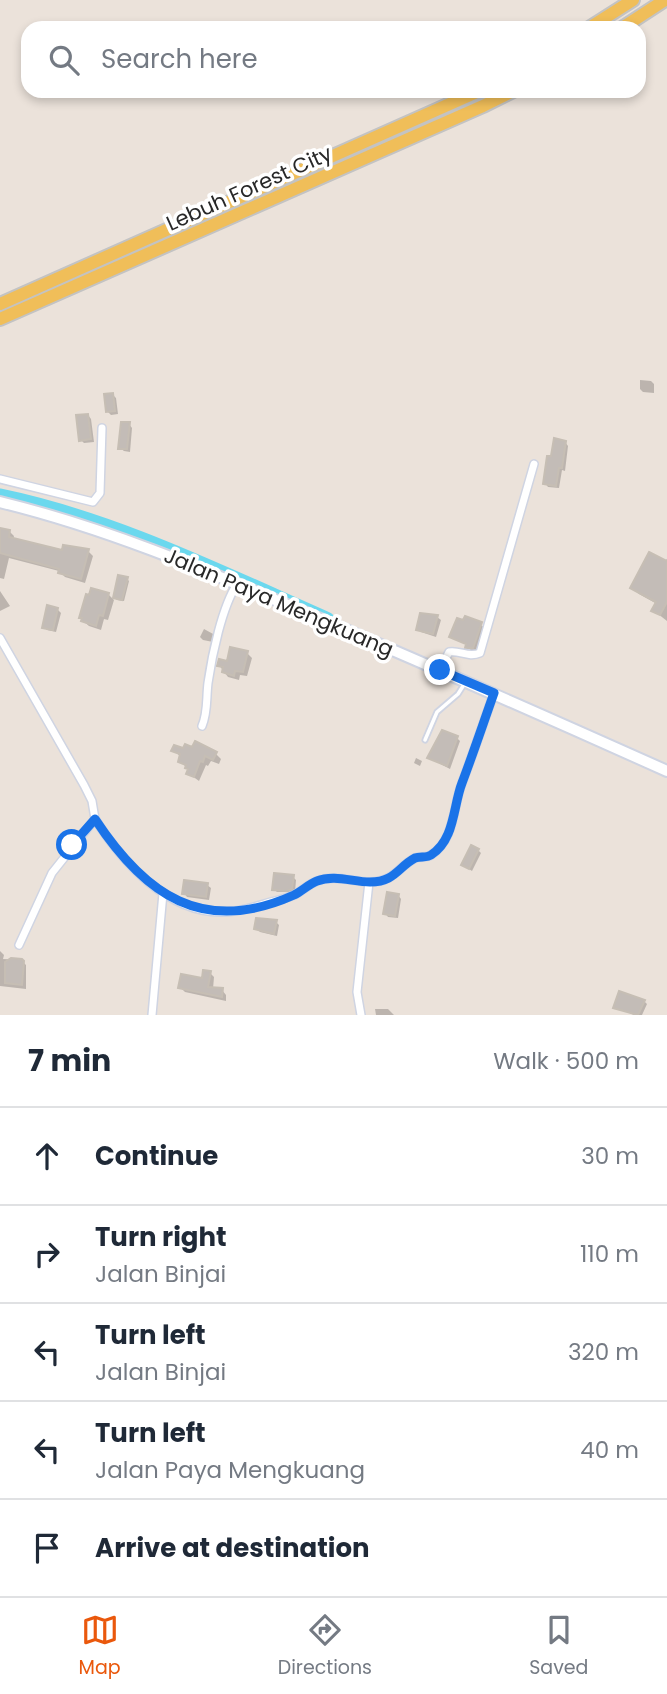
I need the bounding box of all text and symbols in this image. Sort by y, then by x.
search box [21,21,646,98]
icon: search [45,41,83,79]
text: Search here [101,41,258,77]
street label: Lebuh Forest City [161,138,337,238]
street label: Jalan Paya Mengkuang [160,540,398,664]
route end [424,654,455,685]
route start [56,829,87,860]
text: 7 min [28,1039,111,1082]
text: Walk · 500 m [493,1045,639,1077]
icon: ahead [28,1137,66,1175]
text: Continue [95,1138,218,1174]
text: 30 m [581,1140,639,1172]
text: Turn right [95,1219,227,1255]
icon: right [28,1235,66,1273]
text: 110 m [580,1238,639,1270]
text: Jalan Binjai [95,1258,226,1290]
text: Turn left [95,1317,206,1353]
icon: left [28,1333,66,1371]
text: 320 m [568,1336,639,1368]
text: Jalan Binjai [95,1356,226,1388]
text: Turn left [95,1415,206,1451]
icon: left [28,1431,66,1469]
text: 40 m [580,1434,639,1466]
text: Jalan Paya Mengkuang [95,1454,365,1486]
icon: arrive [28,1529,66,1567]
text: Arrive at destination [95,1530,370,1566]
tab: Map [79,1611,121,1682]
tab: Directions [278,1611,372,1682]
tab: Saved [529,1611,588,1682]

